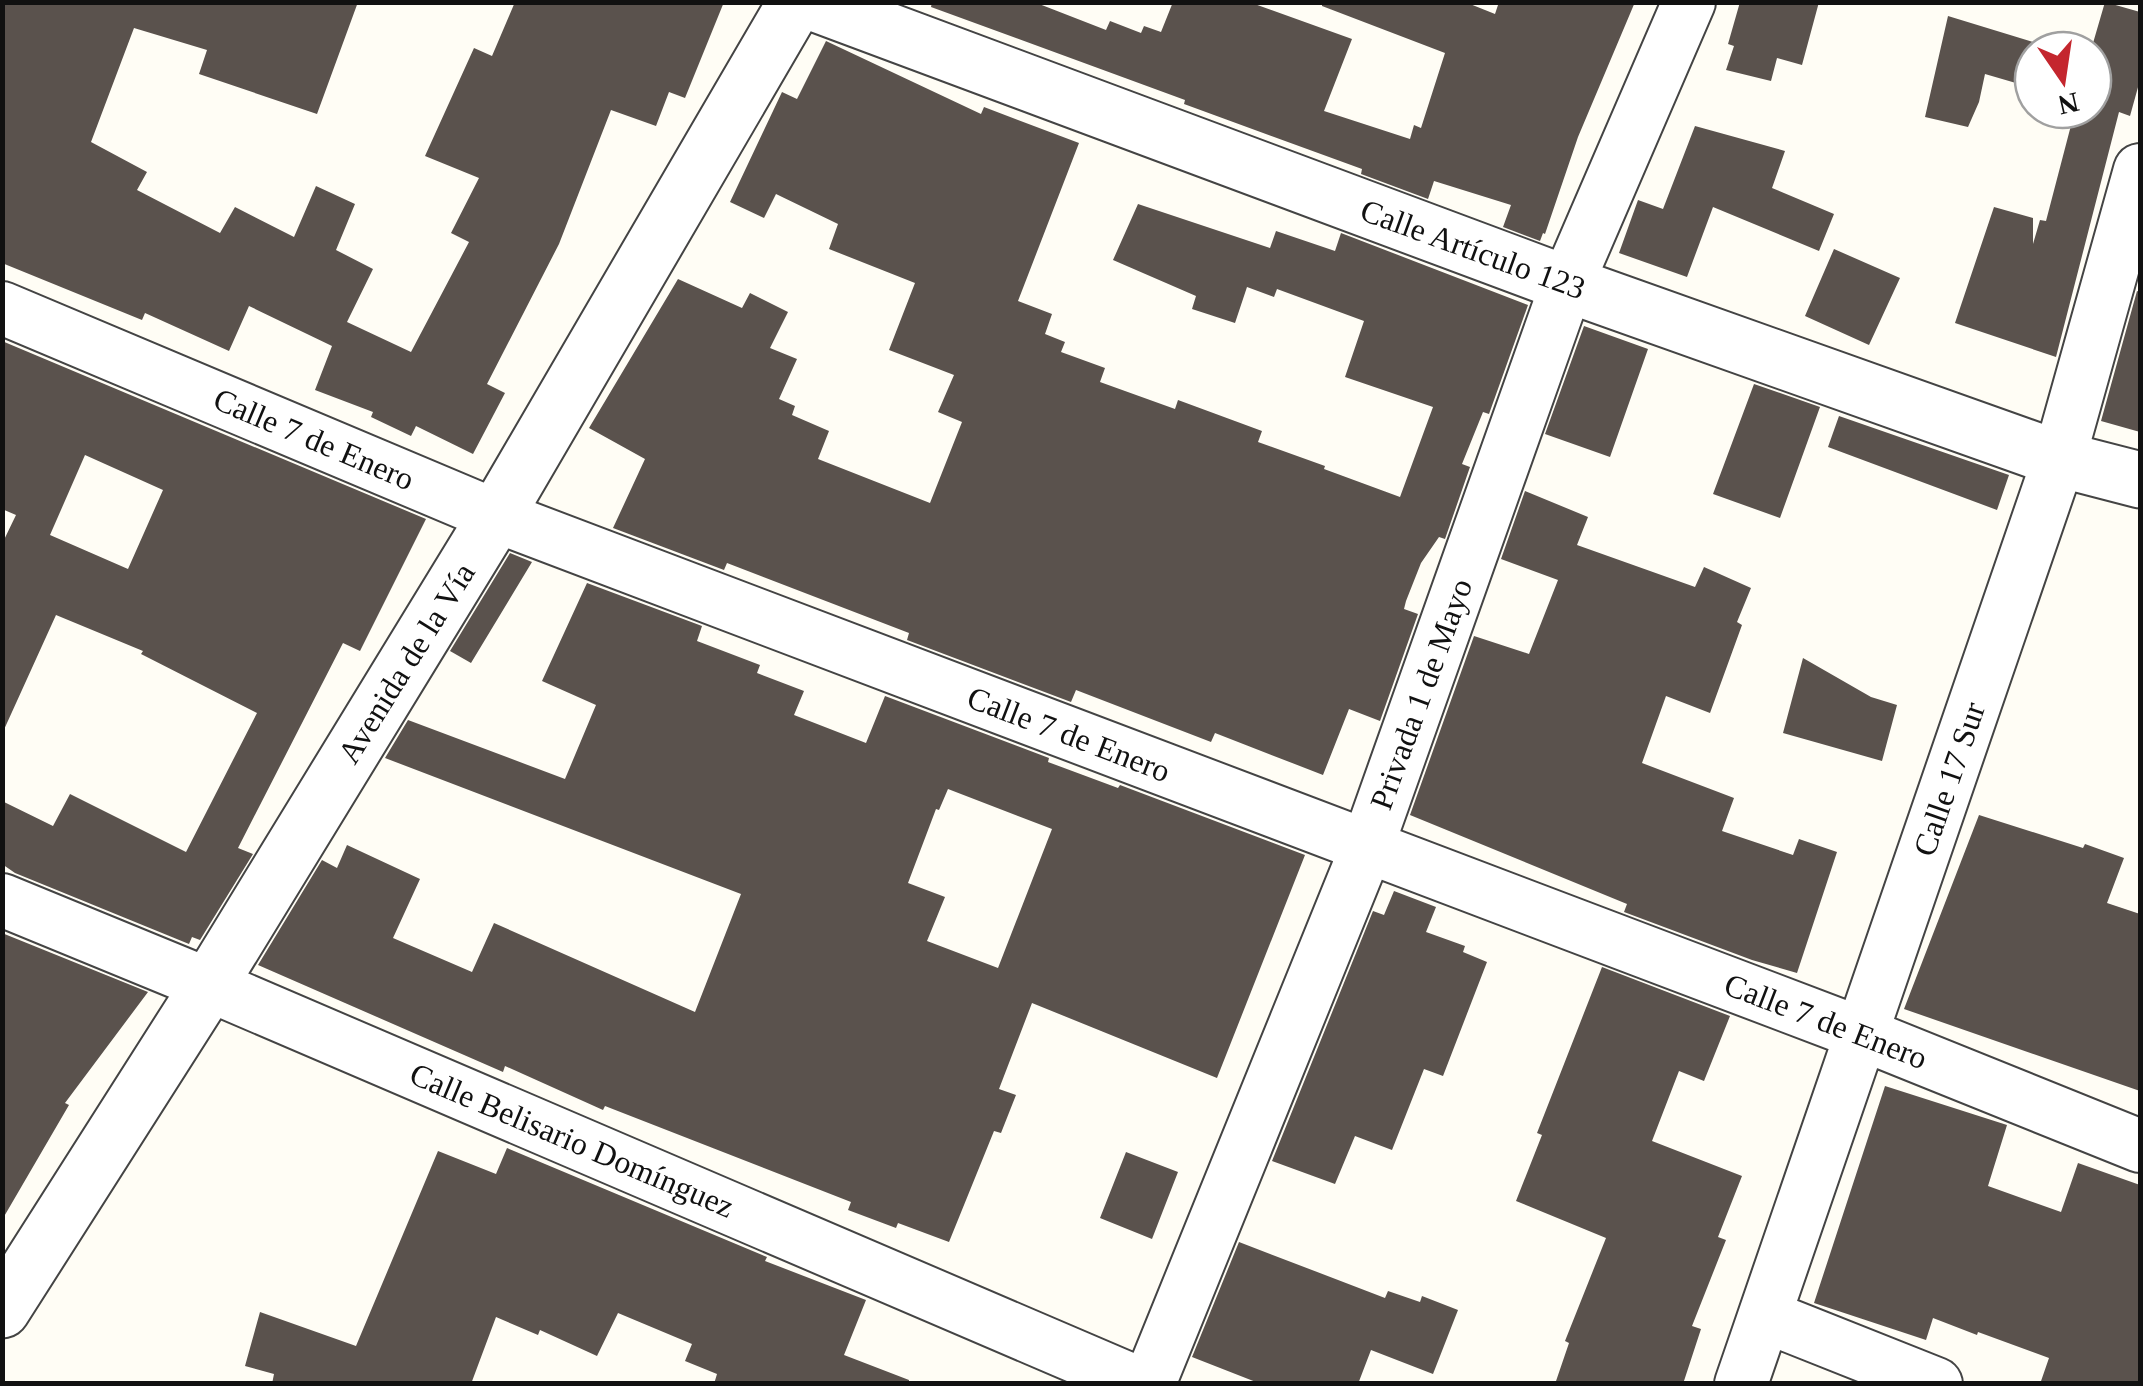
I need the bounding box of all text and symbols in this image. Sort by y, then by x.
north arrow [2013,30,2113,130]
text: N [2055,86,2082,121]
street label: Calle Artículo 123 [1356,192,1590,306]
street label: Calle 7 de Enero [208,381,420,497]
street label: Avenida de la Vía [330,556,482,770]
street label: Privada 1 de Mayo [1363,574,1479,814]
street label: Calle 7 de Enero [963,679,1175,789]
street label: Calle 17 Sur [1906,697,1992,860]
street label: Calle 7 de Enero [1720,966,1932,1076]
street label: Calle Belisario Domínguez [405,1055,739,1225]

